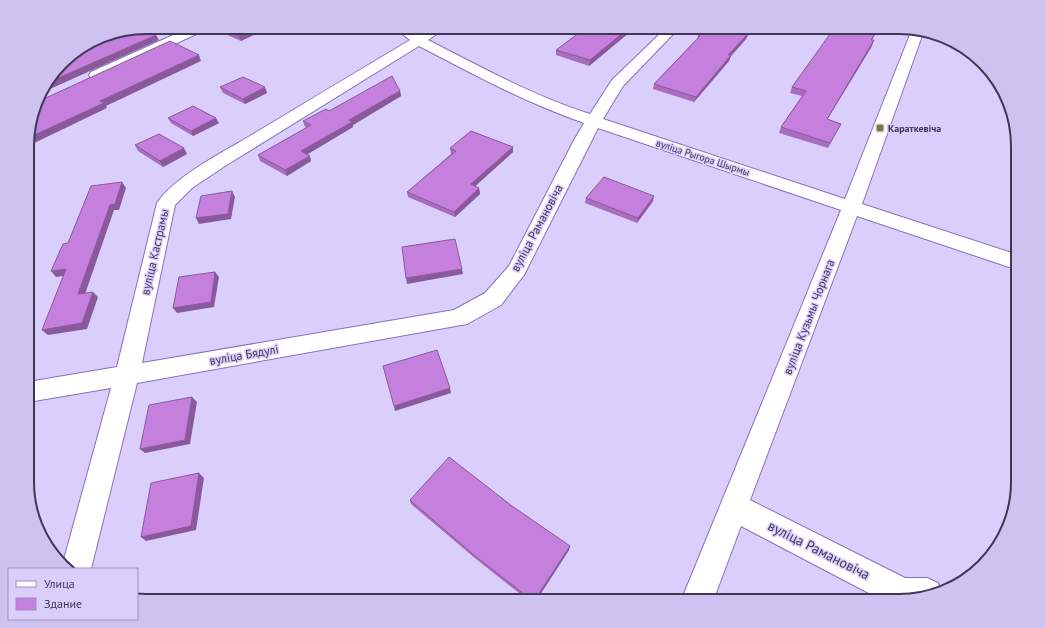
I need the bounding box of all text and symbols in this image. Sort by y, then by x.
place label: Караткевіча [888,122,941,135]
marker: Караткевіча [875,123,885,133]
street label: вуліца Рыгора Шырмы [654,136,751,179]
street label: вуліца Рамановіча [507,182,566,274]
street label: вуліца Кастрамы [137,207,172,296]
street label: вуліца Кузьмы Чорнага [780,257,837,376]
street label: вуліца Бядулі [208,341,280,368]
street label: вуліца Рамановіча [765,516,873,584]
legend [8,568,138,620]
text: Улица [44,576,75,591]
text: Здание [44,596,82,611]

